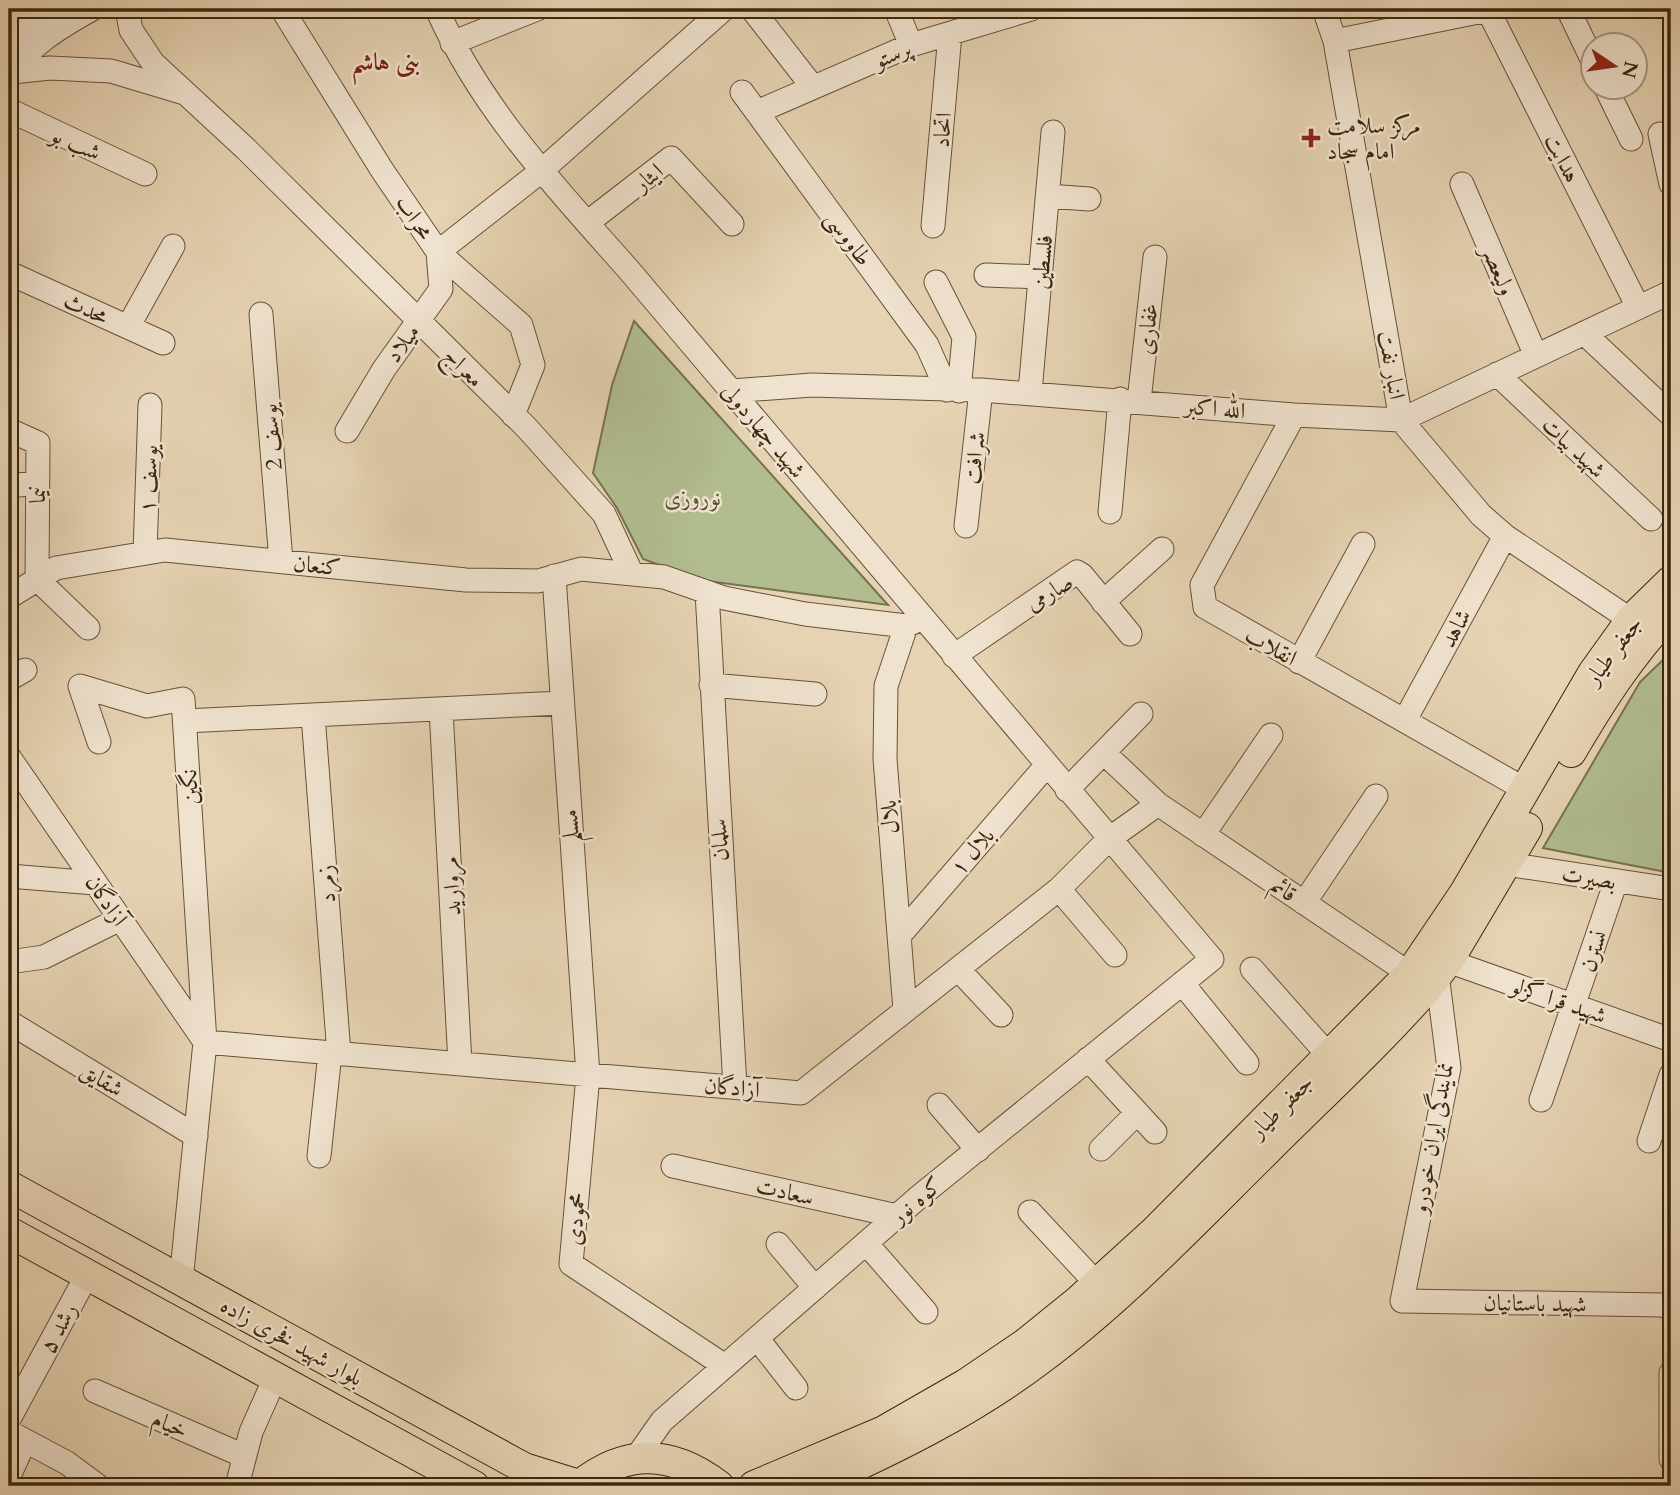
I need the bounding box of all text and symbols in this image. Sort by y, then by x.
street label: پرستو [867,32,917,77]
north arrow [1578,32,1648,102]
district label: بنی هاشم [351,46,421,86]
text: N [1615,59,1644,81]
place label: مرکز سلامت امام سجاد [1327,110,1421,171]
street label: اتحاد [926,111,959,149]
street label: شب بو [44,118,106,168]
marker: مرکز سلامت امام سجاد [1301,128,1321,148]
street label: هدایت [1537,129,1588,188]
street label: ایثار [625,156,670,200]
street label: محراب [388,189,441,246]
street label: طاووسی [817,204,879,273]
street label: فلسطین [1025,234,1060,291]
street label: ولیعصر [1473,238,1523,300]
street label: محدث [58,285,113,332]
street label: غفاری [1129,302,1166,356]
street label: میلاد [378,318,427,369]
street label: انبار نفت [1370,328,1413,402]
street label: معراج [433,340,491,398]
street label: شهید چهاردولی [715,376,813,485]
street label: الله اکبر [1181,387,1247,427]
street label: یوسف 2 [253,401,290,471]
street label: شهید بیات [1535,410,1612,485]
street label: شرافت [956,430,993,486]
street label: یوسف ۱ [132,443,165,514]
park label: نوروزی [664,482,722,513]
street label: نیما [22,486,53,504]
street label: کنعان [292,548,342,583]
street label: صارمی [1020,566,1079,619]
street label: شاهد [1432,603,1479,653]
street label: جعفر طیار [1576,609,1650,693]
street label: انقلاب [1239,619,1302,673]
street label: نگین [173,768,206,805]
street label: بلال [873,799,906,835]
street label: مسلم [554,808,594,844]
street label: سلمان [703,818,736,862]
street label: بلال ۱ [943,821,1002,882]
street label: مروارید [434,856,469,916]
street label: بصیرت [1559,858,1618,897]
street label: زمرد [310,864,343,904]
street label: آزادگان [78,868,137,935]
street label: قائم [1262,869,1303,913]
street label: نسترن [1572,926,1615,976]
street label: شهید قرا گزلو [1505,969,1610,1031]
street label: شقایق [74,1054,129,1104]
street label: نمایندگی ایران خودرو [1402,1060,1461,1218]
street label: جعفر طیار [1241,1067,1320,1147]
street label: آزادگان [703,1070,764,1106]
street label: کوه نور [882,1169,949,1233]
street label: سعادت [753,1170,817,1213]
street label: محمودی [558,1191,593,1247]
street label: شهید باستانیان [1483,1287,1587,1320]
street label: بلوار شهید فخری زاده [215,1289,369,1393]
street label: رشد ۵ [32,1298,85,1359]
street label: خیام [145,1403,193,1450]

